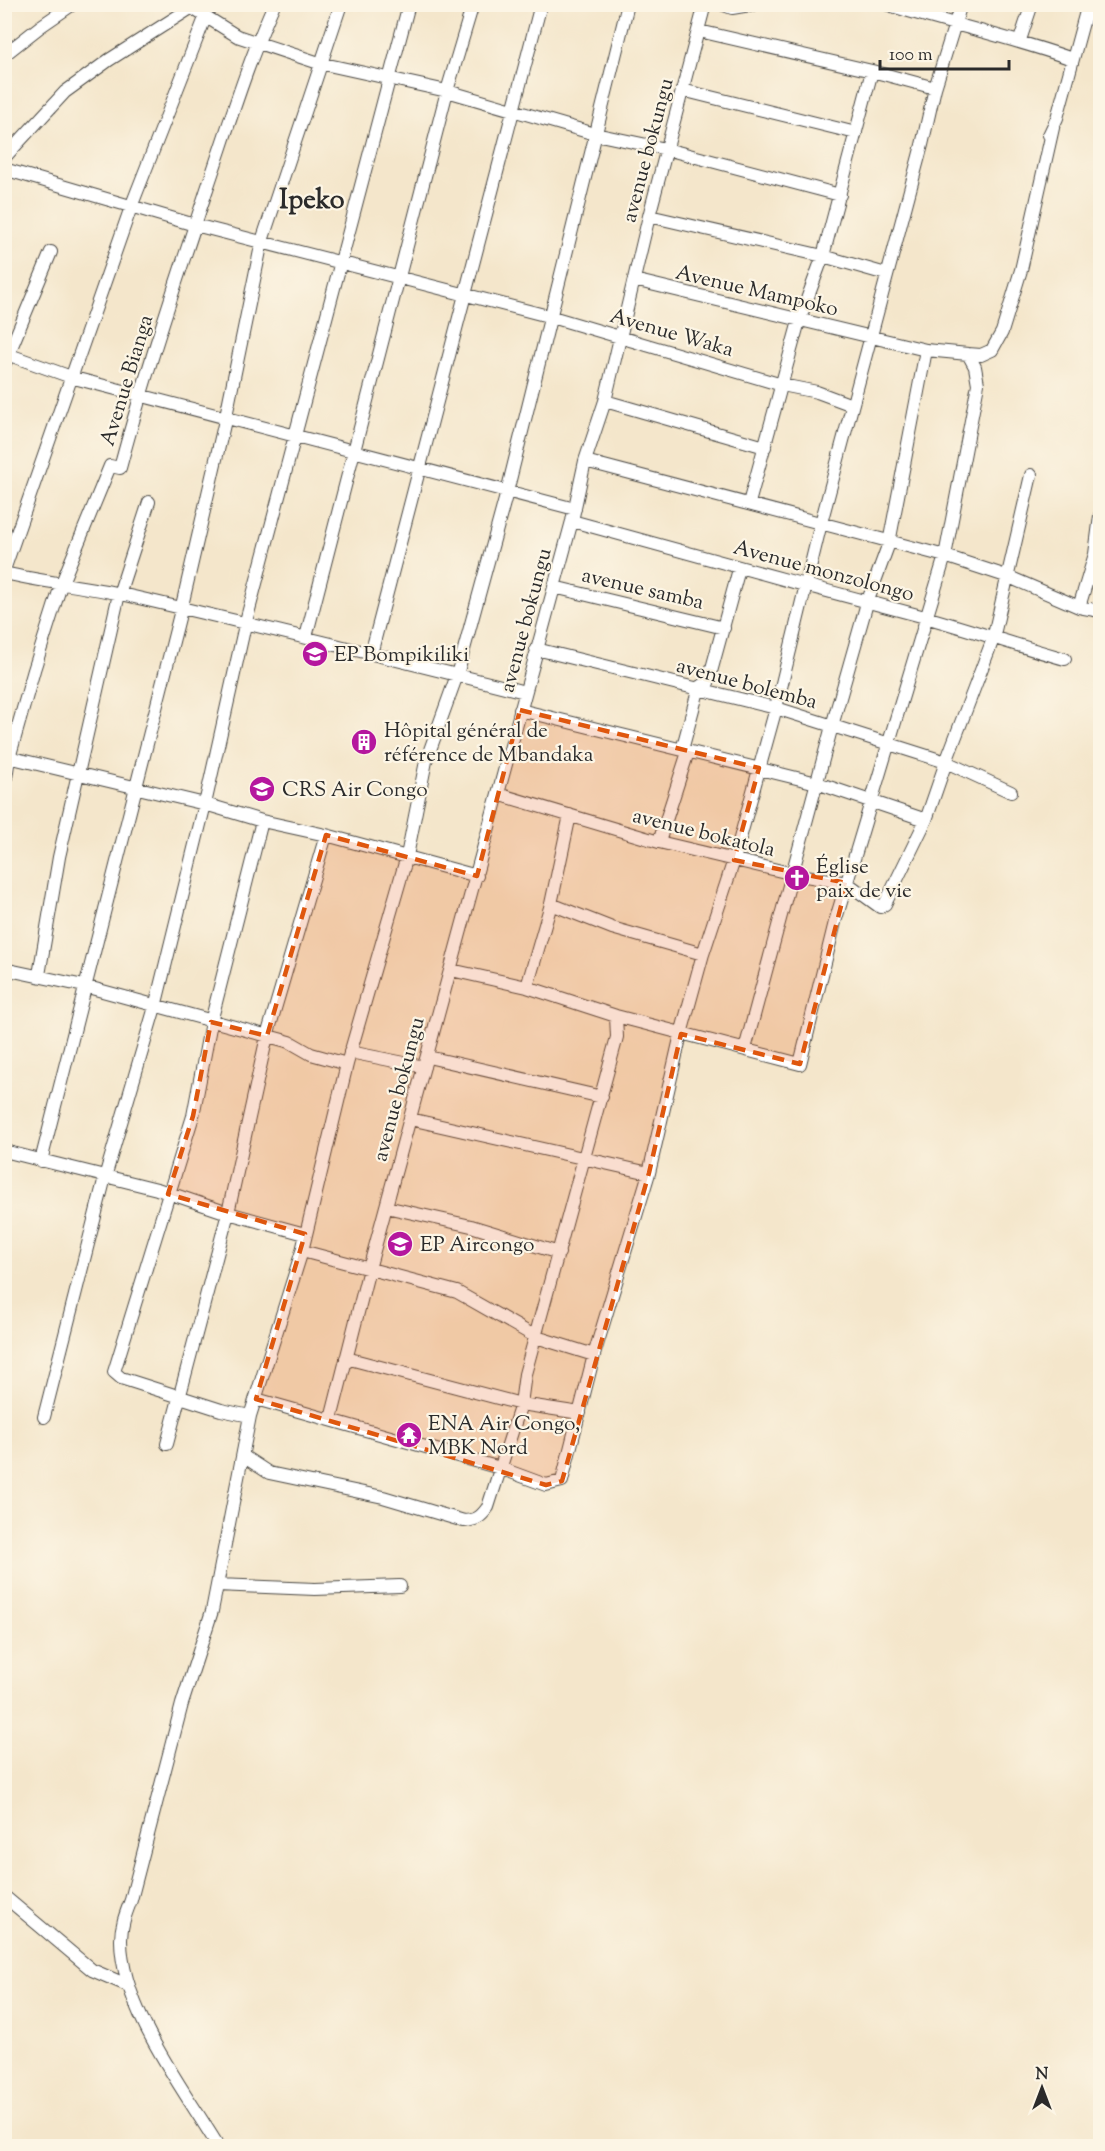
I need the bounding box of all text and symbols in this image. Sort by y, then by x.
scale bar [880,33,1009,71]
text: 100 m [889,43,933,69]
street label: avenue bokungu [615,75,683,226]
district label: Ipeko [279,182,345,221]
street label: Avenue Mampoko [672,259,841,325]
street label: Avenue Waka [606,302,737,366]
street label: Avenue Bianga [94,311,162,450]
street label: Avenue monzolongo [730,533,917,610]
street label: avenue bokungu [493,545,561,696]
street label: avenue samba [579,561,707,619]
school or university icon: EP Bompikiliki [300,639,330,669]
place label: EP Bompikiliki [334,641,469,671]
street label: avenue bolemba [673,652,821,718]
place label: Hôpital général de référence de Mbandaka [384,717,594,771]
building icon: Hôpital général de référence de Mbandaka [349,727,379,757]
school or university icon: CRS Air Congo [247,774,277,804]
place label: CRS Air Congo [282,776,428,806]
street label: avenue bokatola [629,802,778,866]
place label: Église paix de vie [816,853,912,907]
church icon: Église paix de vie [782,863,812,893]
street label: avenue bokungu [366,1014,434,1165]
school or university icon: EP Aircongo [385,1229,415,1259]
place label: EP Aircongo [420,1231,535,1261]
place label: ENA Air Congo, MBK Nord [428,1410,580,1464]
temple icon: ENA Air Congo, MBK Nord [394,1420,424,1450]
north arrow [1012,2058,1072,2118]
text: N [1036,2064,1049,2087]

